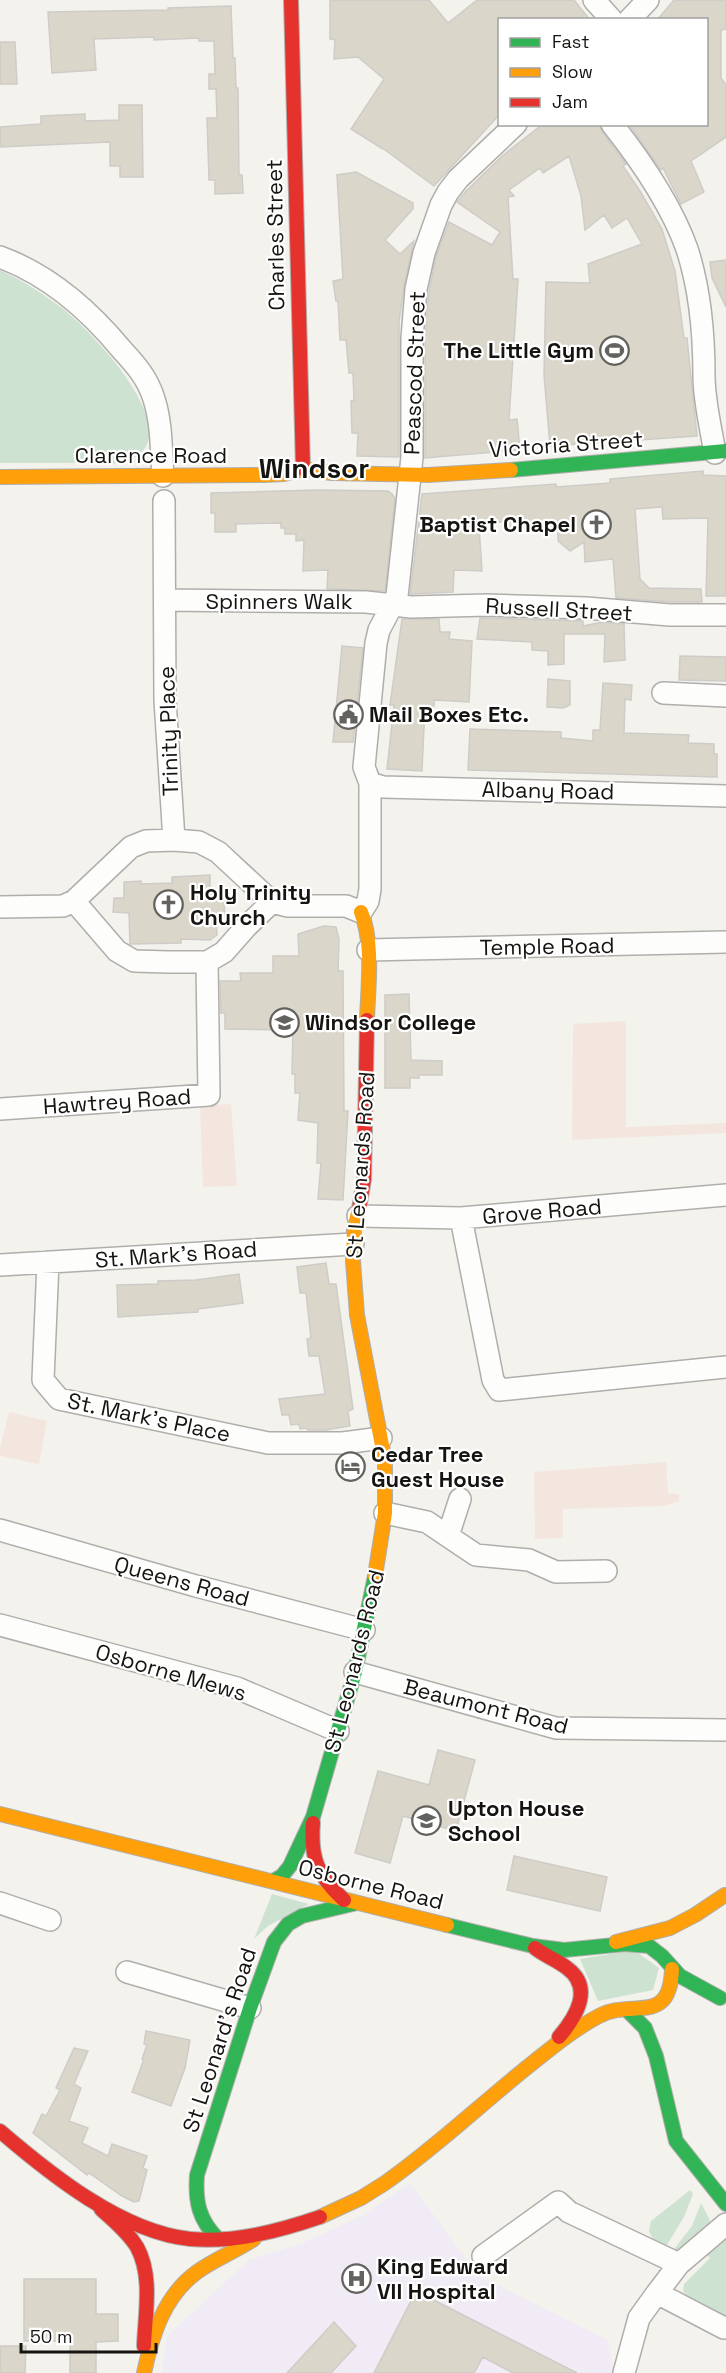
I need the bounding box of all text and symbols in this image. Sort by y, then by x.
legend [498,18,708,126]
text: Fast [552,30,589,53]
text: Slow [552,60,593,83]
text: Jam [552,90,588,113]
street label: Charles Street [260,159,290,311]
street label: Peascod Street [397,291,431,455]
sports icon: The Little Gym [599,334,631,366]
place label: The Little Gym [443,336,594,364]
street label: Victoria Street [488,425,644,463]
street label: Clarence Road [75,441,227,469]
district label: Windsor [259,450,369,486]
church icon: Baptist Chapel [581,508,613,540]
place label: Baptist Chapel [419,510,576,538]
street label: Spinners Walk [205,587,353,615]
street label: Russell Street [485,591,633,627]
street label: Trinity Place [152,665,184,797]
public building icon: Mail Boxes Etc. [332,698,364,730]
place label: Mail Boxes Etc. [369,700,529,728]
street label: Albany Road [482,775,614,805]
place label: Holy Trinity Church [190,878,311,931]
church icon: Holy Trinity Church [153,889,185,921]
street label: Temple Road [479,931,615,961]
school or university icon: Windsor College [268,1006,300,1038]
place label: Windsor College [305,1008,476,1036]
street label: St Leonards Road [340,1071,380,1259]
street label: Hawtrey Road [42,1082,192,1120]
street label: Grove Road [481,1192,603,1230]
street label: St. Mark's Road [94,1234,258,1274]
street label: St. Mark's Place [65,1386,233,1448]
place label: Cedar Tree Guest House [371,1440,504,1493]
hotel icon: Cedar Tree Guest House [334,1451,366,1483]
street label: Queens Road [111,1549,253,1613]
street label: St Leonards Road [318,1567,390,1755]
street label: Osborne Mews [92,1637,250,1707]
street label: Beaumont Road [401,1672,571,1740]
place label: Upton House School [448,1794,584,1847]
school or university icon: Upton House School [411,1805,443,1837]
street label: Osborne Road [296,1852,446,1916]
street label: St Leonard's Road [176,1944,262,2136]
place label: King Edward VII Hospital [377,2252,508,2305]
hospital icon: King Edward VII Hospital [340,2263,372,2295]
scale bar [21,2316,156,2354]
text: 50 m [30,2325,72,2348]

